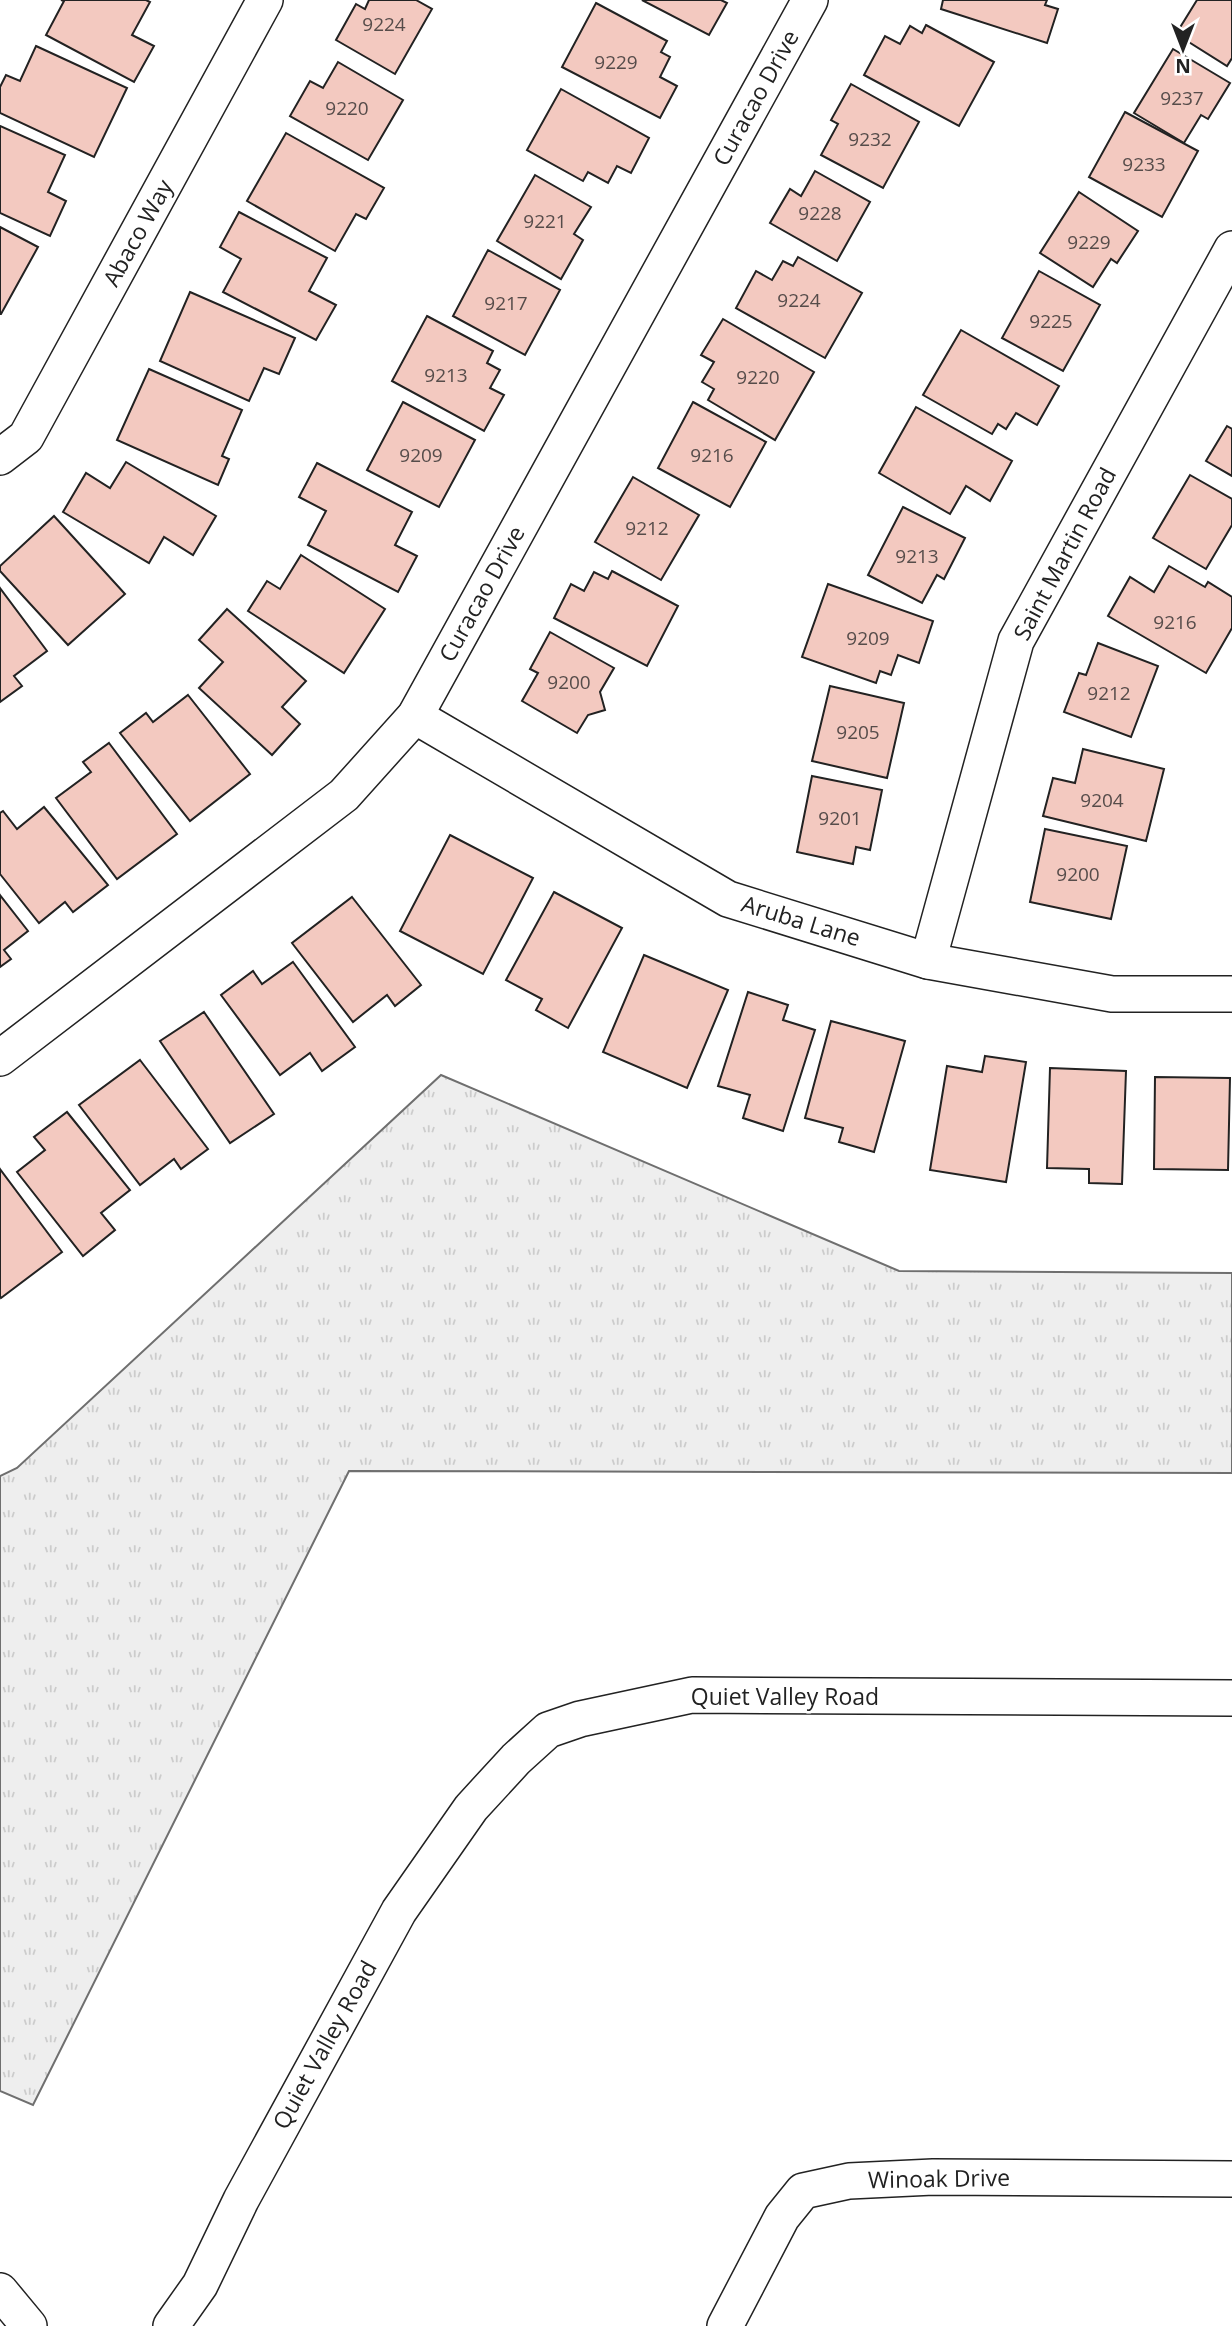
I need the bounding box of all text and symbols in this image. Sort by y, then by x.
house number: 9224 [362,11,406,37]
north arrow [1148,14,1218,84]
street label: Curacao Drive [705,24,806,171]
house number: 9229 [594,49,638,75]
text: N [1175,53,1191,79]
house number: 9237 [1160,85,1204,111]
house number: 9220 [325,95,369,121]
house number: 9232 [848,126,892,152]
house number: 9233 [1122,151,1166,177]
street label: Abaco Way [95,173,180,292]
house number: 9228 [798,200,842,226]
house number: 9221 [523,208,567,234]
house number: 9229 [1067,229,1111,255]
house number: 9224 [777,287,821,313]
house number: 9217 [484,290,528,316]
house number: 9225 [1029,308,1073,334]
house number: 9213 [424,362,468,388]
house number: 9220 [736,364,780,390]
house number: 9209 [399,442,443,468]
house number: 9216 [690,442,734,468]
street label: Saint Martin Road [1005,462,1123,646]
house number: 9212 [625,515,669,541]
street label: Curacao Drive [431,520,532,667]
house number: 9213 [895,543,939,569]
house number: 9216 [1153,609,1197,635]
house number: 9209 [846,625,890,651]
house number: 9200 [547,669,591,695]
house number: 9212 [1087,680,1131,706]
house number: 9205 [836,719,880,745]
house number: 9204 [1080,787,1124,813]
house number: 9201 [818,805,862,831]
house number: 9200 [1056,861,1100,887]
street label: Aruba Lane [738,887,865,953]
street label: Quiet Valley Road [691,1680,879,1712]
street label: Quiet Valley Road [264,1954,384,2135]
street label: Winoak Drive [868,2161,1010,2195]

